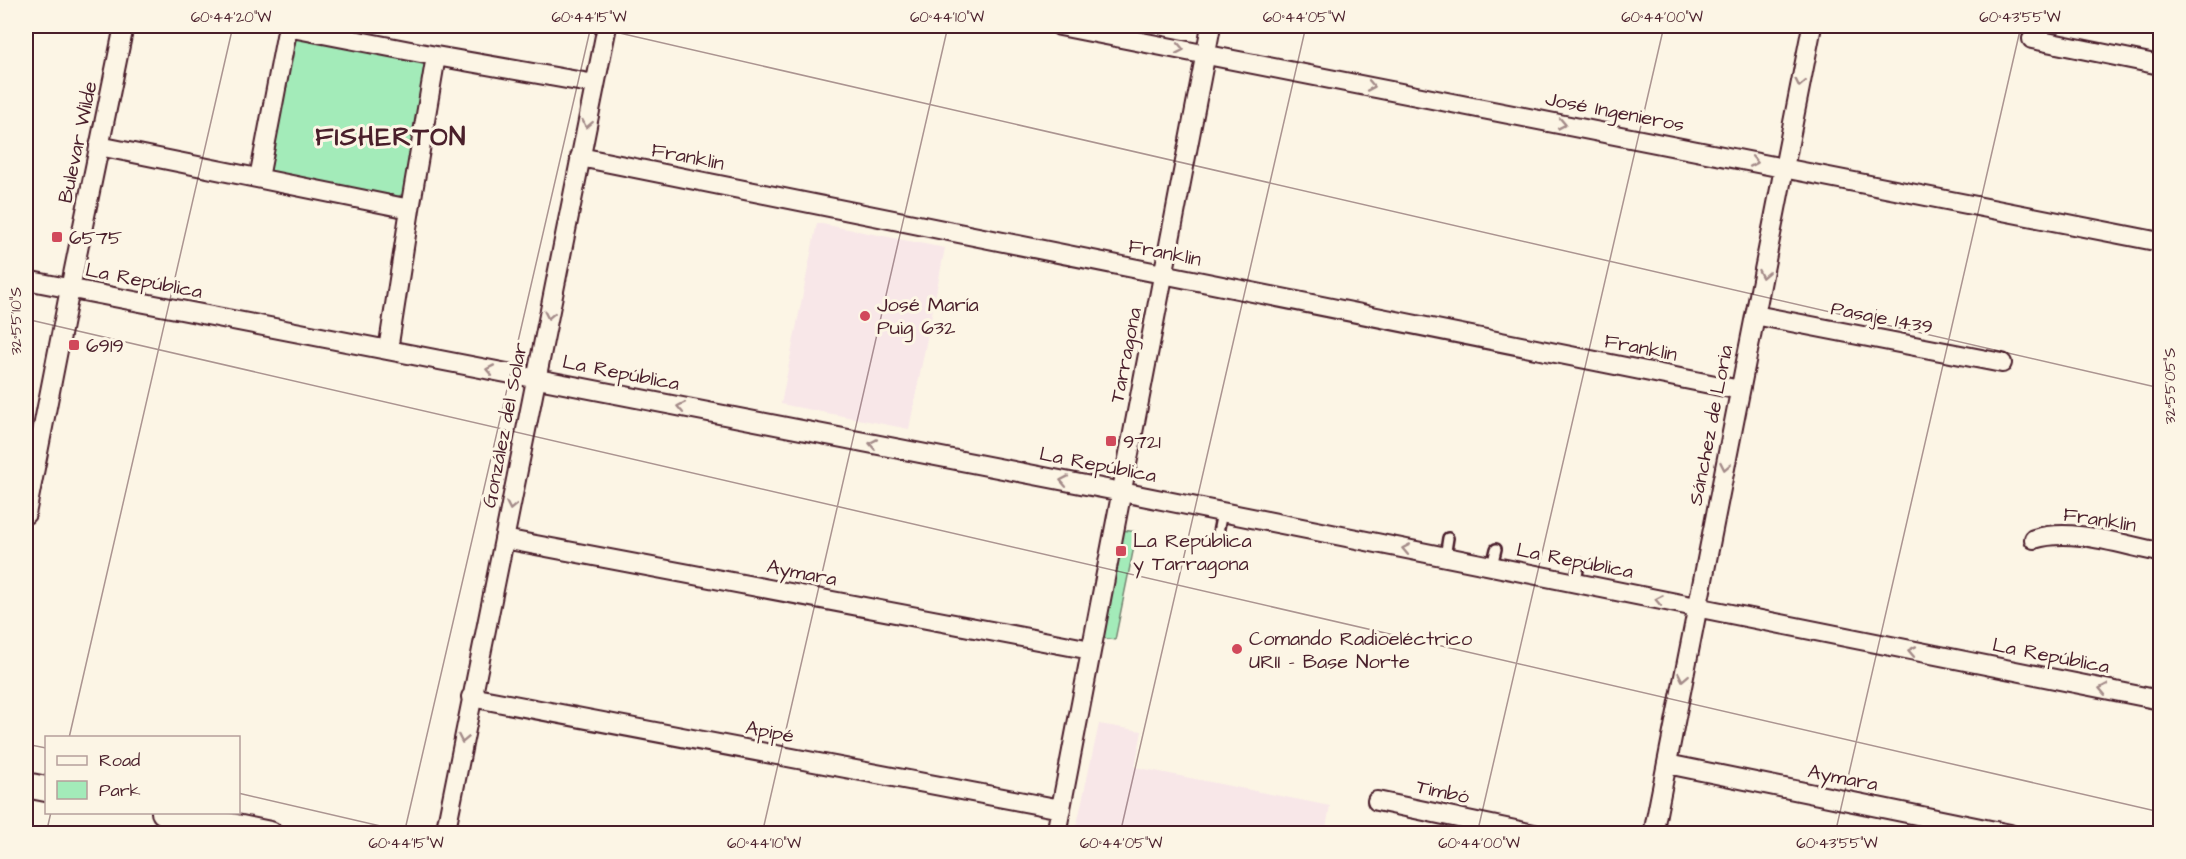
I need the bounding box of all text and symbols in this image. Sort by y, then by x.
text: 60°44'20"W [191,7,271,28]
text: 60°44'15"W [551,7,627,28]
text: 60°44'10"W [910,7,984,28]
text: 60°44'05"W [1263,7,1345,28]
text: 60°44'00"W [1621,7,1703,28]
text: 60°43'55"W [1979,7,2061,28]
one-way arrow [1174,42,1184,55]
street label: Bulevar Wilde [51,78,105,206]
one-way arrow [1794,78,1807,88]
one-way arrow [1366,79,1376,92]
street label: José Ingenieros [1543,85,1687,140]
one-way arrow [1557,117,1567,130]
district label: FISHERTON [315,119,467,155]
one-way arrow [581,119,594,129]
street label: Franklin [649,136,727,178]
one-way arrow [1748,155,1758,168]
place label: 6575 [69,224,122,252]
marker: 6575 [50,230,64,244]
street label: Franklin [1126,232,1204,274]
street label: La República [83,256,205,306]
one-way arrow [1757,269,1770,279]
text: 32°55'10"S [6,287,27,355]
place label: José María Puig 632 [877,291,979,343]
street label: Pasaje 1439 [1828,294,1935,342]
street label: Tarragona [1103,305,1150,405]
marker: José María Puig 632 [858,309,872,323]
one-way arrow [543,310,556,320]
street label: Franklin [1602,327,1680,369]
place label: 6919 [86,332,124,360]
marker: 6919 [67,338,81,352]
street label: González del Solar [475,340,535,510]
street label: Sánchez de Loria [1682,343,1740,508]
text: 32°55'05"S [2160,347,2181,424]
street label: La República [560,348,682,398]
one-way arrow [485,364,495,377]
one-way arrow [677,401,687,414]
place label: 9721 [1123,428,1161,456]
marker: 9721 [1104,434,1118,448]
one-way arrow [868,438,878,451]
street label: La República [1037,440,1159,490]
one-way arrow [1719,460,1732,470]
one-way arrow [1060,475,1070,488]
street label: Franklin [2061,500,2138,540]
one-way arrow [505,501,518,511]
place label: La República y Tarragona [1133,527,1252,579]
street label: La República [1514,536,1636,586]
one-way arrow [1401,543,1411,556]
marker: La República y Tarragona [1114,544,1128,558]
street label: Aymara [764,552,839,594]
one-way arrow [1654,594,1664,607]
place label: Comando Radioeléctrico URII - Base Norte [1249,625,1472,676]
street label: La República [1990,631,2112,681]
marker: Comando Radioeléctrico URII - Base Norte [1230,642,1244,656]
one-way arrow [1907,645,1917,658]
one-way arrow [1677,672,1690,682]
one-way arrow [2098,683,2108,696]
street label: Apipé [743,714,797,750]
one-way arrow [457,733,470,743]
legend [45,736,240,814]
text: Road [99,748,140,773]
street label: Aymara [1805,757,1880,799]
street label: Timbó [1414,773,1472,811]
text: Park [99,778,141,803]
text: 60°44'15"W [368,833,444,854]
text: 60°44'10"W [727,833,801,854]
text: 60°44'05"W [1080,833,1162,854]
text: 60°44'00"W [1438,833,1520,854]
text: 60°43'55"W [1796,833,1878,854]

